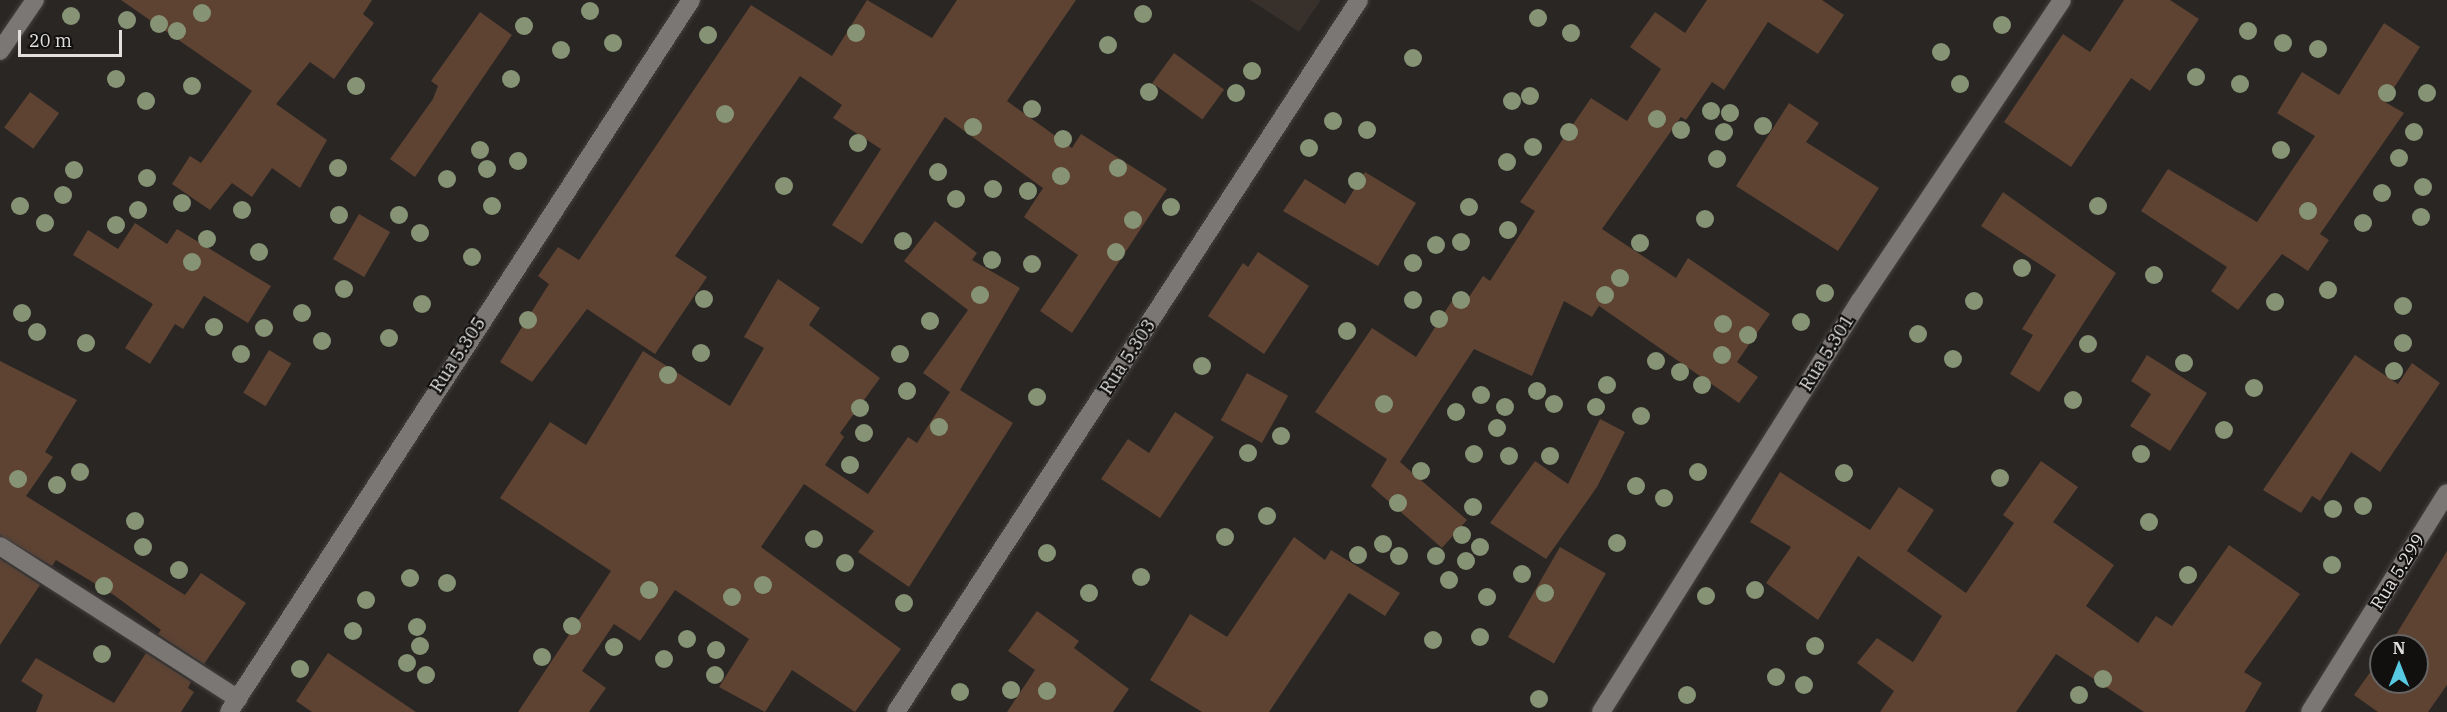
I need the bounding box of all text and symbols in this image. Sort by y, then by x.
scale bar [21,18,124,56]
text: 20 m [29,29,72,52]
street label: Rua 5.301 [1795,311,1859,395]
street label: Rua 5.305 [426,313,490,397]
street label: Rua 5.303 [1096,315,1160,399]
street label: Rua 5.299 [2366,530,2430,614]
north arrow [2369,634,2429,694]
text: N [2393,638,2405,658]

